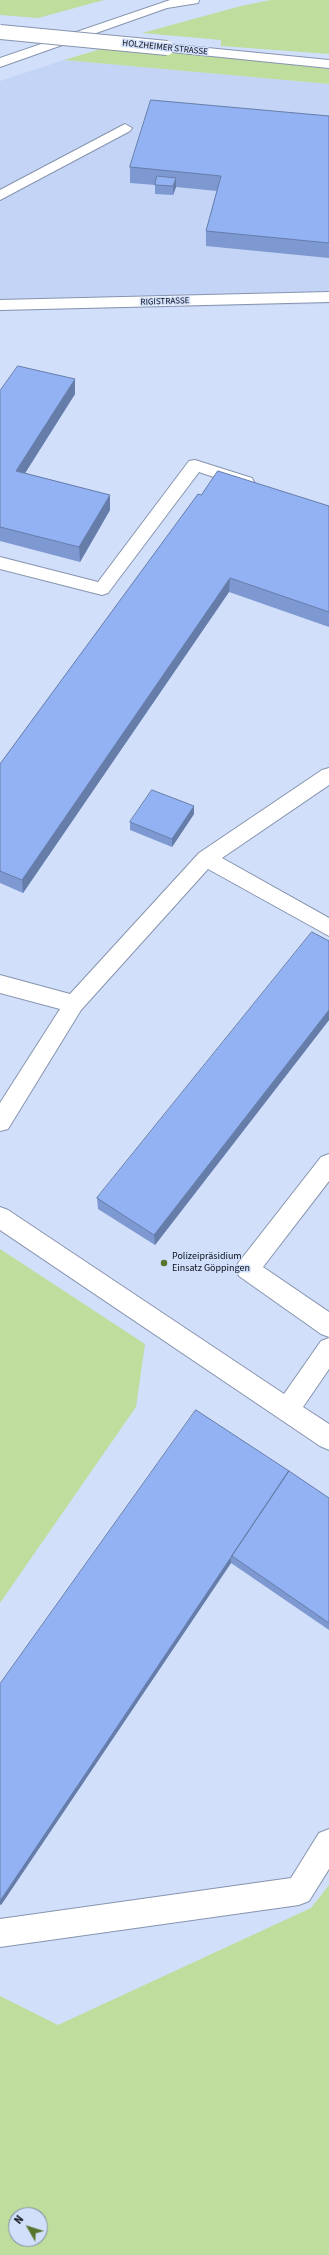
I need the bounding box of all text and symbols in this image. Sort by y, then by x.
street label: HOLZHEIMER STRASSE [122,38,208,58]
street label: RIGISTRASSE [140,296,190,308]
place label: Polizeipräsidium Einsatz Göppingen [172,1251,250,1274]
marker: Polizeipräsidium Einsatz Göppingen [159,1258,169,1268]
north arrow [8,2207,48,2247]
text: N [11,2212,27,2227]

